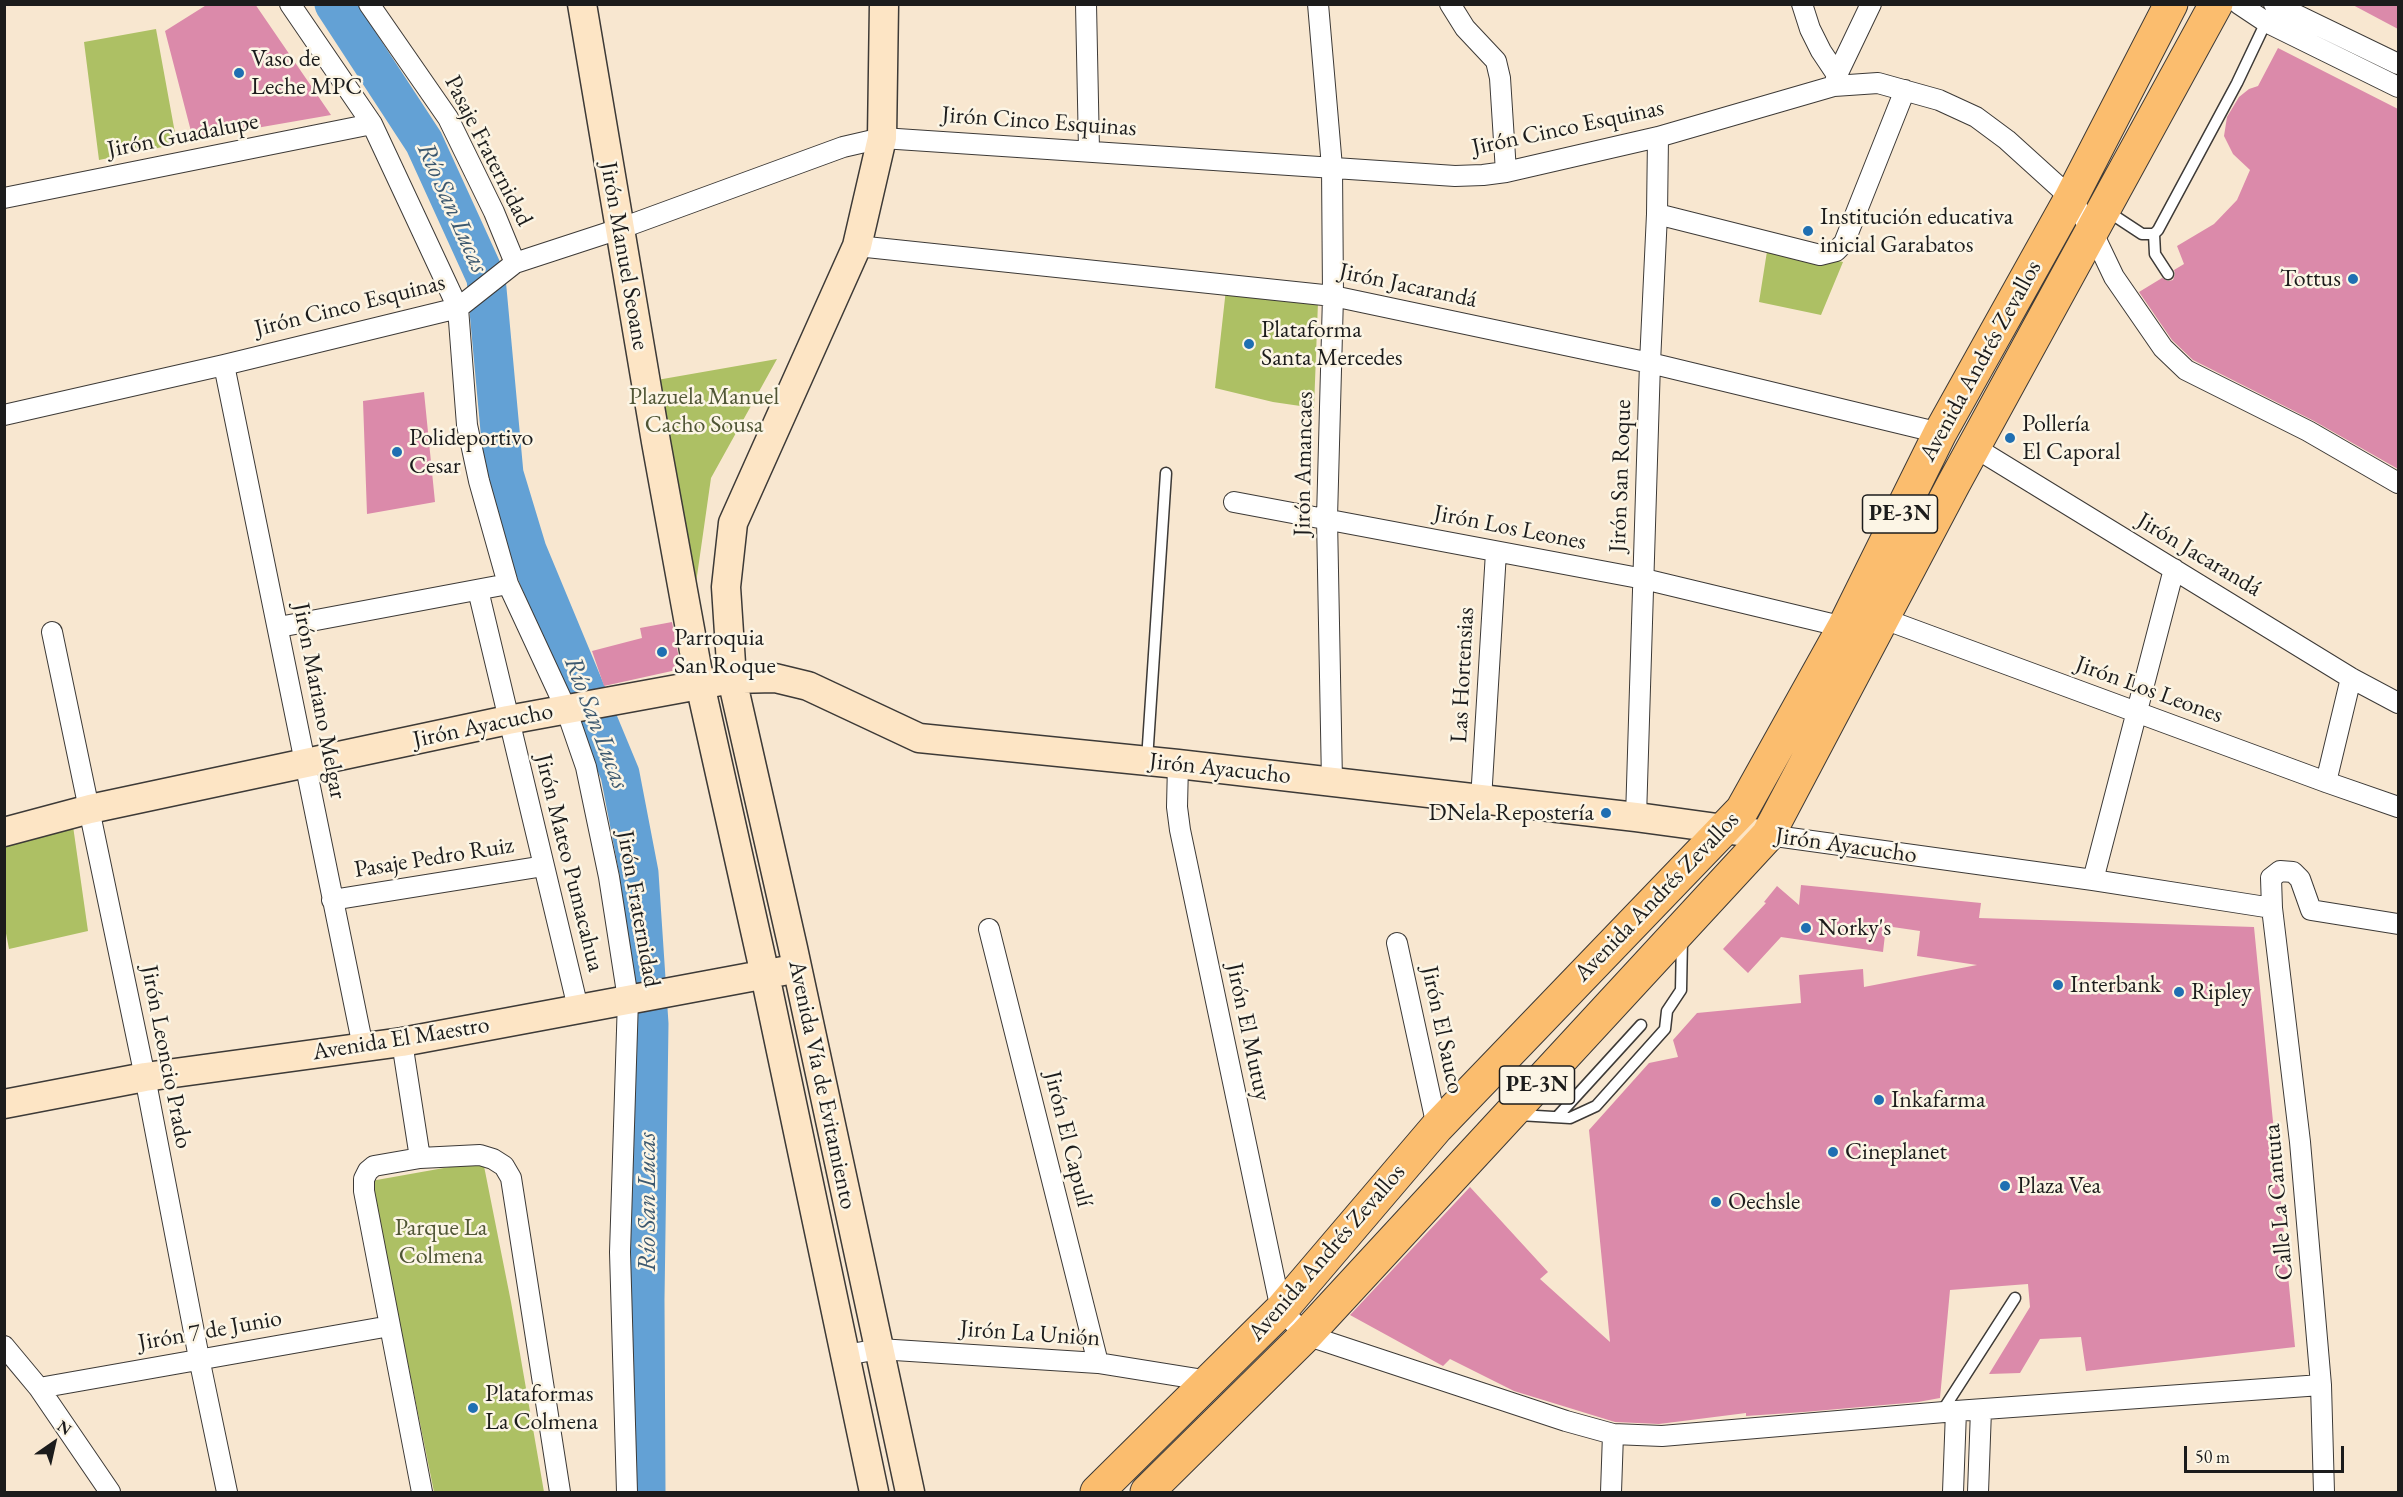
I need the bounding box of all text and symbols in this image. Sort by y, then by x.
place label: Vaso de Leche MPC [251,45,362,101]
marker: Vaso de Leche MPC [232,66,246,80]
street label: Pasaje Fraternidad [438,71,538,231]
street label: Jirón Cinco Esquinas [1469,94,1667,162]
street label: Jirón Cinco Esquinas [941,101,1137,143]
street label: Jirón Guadalupe [105,107,261,165]
water label: Río San Lucas [409,138,495,278]
street label: Jirón Manuel Seoane [593,160,655,352]
place label: Institución educativa inicial Garabatos [1820,203,2013,259]
marker: Institución educativa inicial Garabatos [1801,224,1815,238]
street label: Avenida Andrés Zevallos [1914,255,2048,467]
street label: Jirón Jacarandá [1336,257,1480,315]
place label: Tottus [2280,265,2341,293]
street label: Jirón Cinco Esquinas [252,268,448,344]
marker: Tottus [2346,272,2360,286]
place label: Plataforma Santa Mercedes [1261,316,1403,372]
marker: Plataforma Santa Mercedes [1242,337,1256,351]
park label: Plazuela Manuel Cacho Sousa [629,383,779,439]
street label: Jirón Amancaes [1288,391,1320,537]
street label: Jirón San Roque [1604,399,1638,553]
place label: Pollería El Caporal [2022,410,2120,466]
place label: Polideportivo Cesar [409,424,533,480]
marker: Pollería El Caporal [2003,431,2017,445]
marker: Polideportivo Cesar [390,445,404,459]
road number: PE-3N [1862,495,1938,533]
street label: Jirón Los Leones [1431,499,1589,557]
street label: Jirón Jacarandá [2132,507,2266,603]
street label: Jirón Mariano Melgar [286,600,352,802]
street label: Las Hortensias [1445,606,1481,744]
place label: Parroquia San Roque [674,624,776,680]
marker: Parroquia San Roque [655,645,669,659]
street label: Jirón Los Leones [2071,650,2227,730]
water label: Río San Lucas [556,652,636,794]
street label: Jirón Ayacucho [410,697,556,755]
street label: Jirón Ayacucho [1148,747,1292,791]
street label: Jirón Mateo Pumacahua [528,751,610,975]
place label: DNela Repostería [1428,799,1594,827]
street label: Avenida Andrés Zevallos [1568,806,1746,988]
marker: DNela Repostería [1599,806,1613,820]
street label: Jirón Ayacucho [1773,822,1919,870]
street label: Jirón Fraternidad [610,828,666,990]
street label: Pasaje Pedro Ruiz [352,831,516,885]
place label: Norky's [1818,914,1891,942]
marker: Norky's [1799,921,1813,935]
street label: Avenida Vía de Evitamiento [782,958,862,1212]
street label: Jirón El Mutuy [1219,960,1277,1104]
street label: Jirón Leoncio Prado [134,963,198,1151]
street label: Jirón El Sauco [1414,963,1470,1097]
place label: Interbank [2070,971,2161,999]
marker: Interbank [2051,978,2065,992]
place label: Ripley [2191,978,2252,1006]
marker: Ripley [2172,985,2186,999]
street label: Avenida El Maestro [311,1011,491,1067]
road number: PE-3N [1500,1066,1574,1104]
street label: Jirón El Capulí [1037,1068,1099,1210]
place label: Inkafarma [1891,1086,1986,1114]
marker: Inkafarma [1872,1093,1886,1107]
street label: Calle La Cantuta [2258,1122,2300,1282]
water label: Río San Lucas [632,1132,664,1272]
place label: Cineplanet [1845,1138,1947,1166]
marker: Cineplanet [1826,1145,1840,1159]
street label: Avenida Andrés Zevallos [1242,1159,1412,1347]
place label: Plaza Vea [2017,1172,2101,1200]
marker: Plaza Vea [1998,1179,2012,1193]
place label: Oechsle [1728,1188,1800,1216]
marker: Oechsle [1709,1195,1723,1209]
park label: Parque La Colmena [395,1214,487,1270]
street label: Jirón 7 de Junio [136,1304,284,1358]
street label: Jirón La Unión [959,1315,1101,1353]
place label: Plataformas La Colmena [485,1380,598,1436]
marker: Plataformas La Colmena [466,1401,480,1415]
north arrow [24,1413,84,1473]
text: N [53,1415,76,1440]
scale bar [2187,1434,2348,1472]
text: 50 m [2195,1445,2230,1468]

